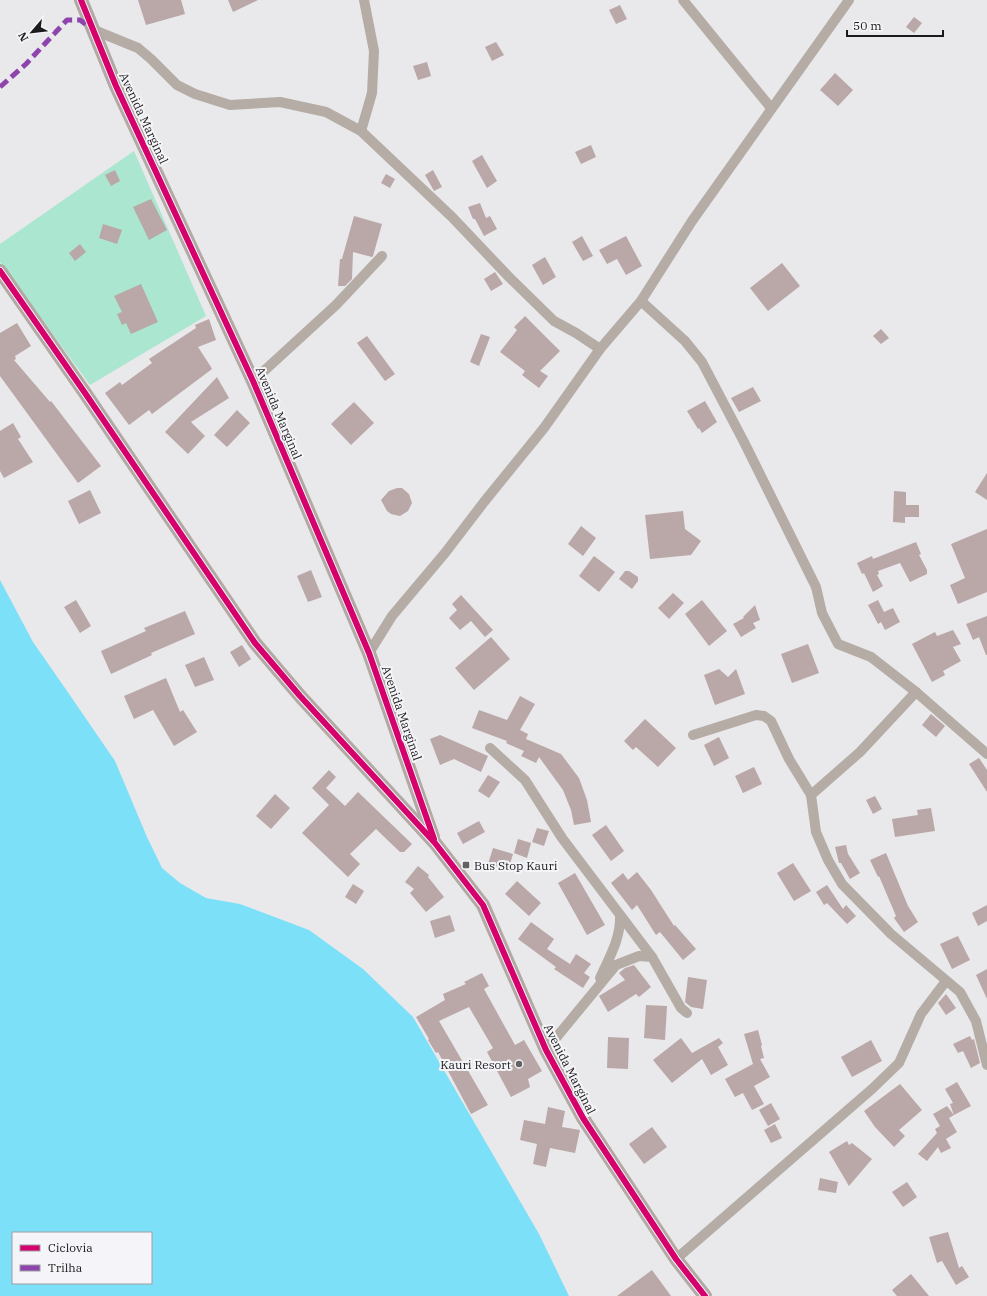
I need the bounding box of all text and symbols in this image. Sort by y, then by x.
north arrow [12,12,52,52]
scale bar [847,12,943,38]
text: 50 m [853,18,882,33]
text: N [15,29,31,44]
street label: Avenida Marginal [116,70,172,166]
street label: Avenida Marginal [253,364,305,462]
street label: Avenida Marginal [379,664,425,763]
place label: Bus Stop Kauri [474,858,558,873]
marker: Bus Stop Kauri [461,860,471,870]
street label: Avenida Marginal [541,1021,599,1117]
place label: Kauri Resort [440,1057,511,1072]
marker: Kauri Resort [514,1059,524,1069]
legend [12,1232,152,1284]
text: Ciclovia [48,1240,93,1255]
text: Trilha [48,1260,83,1275]

